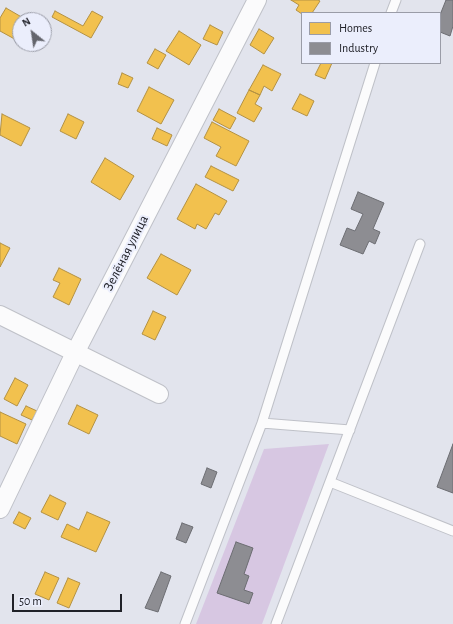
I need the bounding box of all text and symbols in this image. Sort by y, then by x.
north arrow [12,12,52,52]
legend [301,12,441,64]
text: N [20,15,32,29]
text: Homes [339,22,372,34]
text: Industry [339,42,378,54]
street label: Зелёная улица [100,212,152,294]
scale bar [14,586,124,612]
text: 50 m [19,595,42,607]

